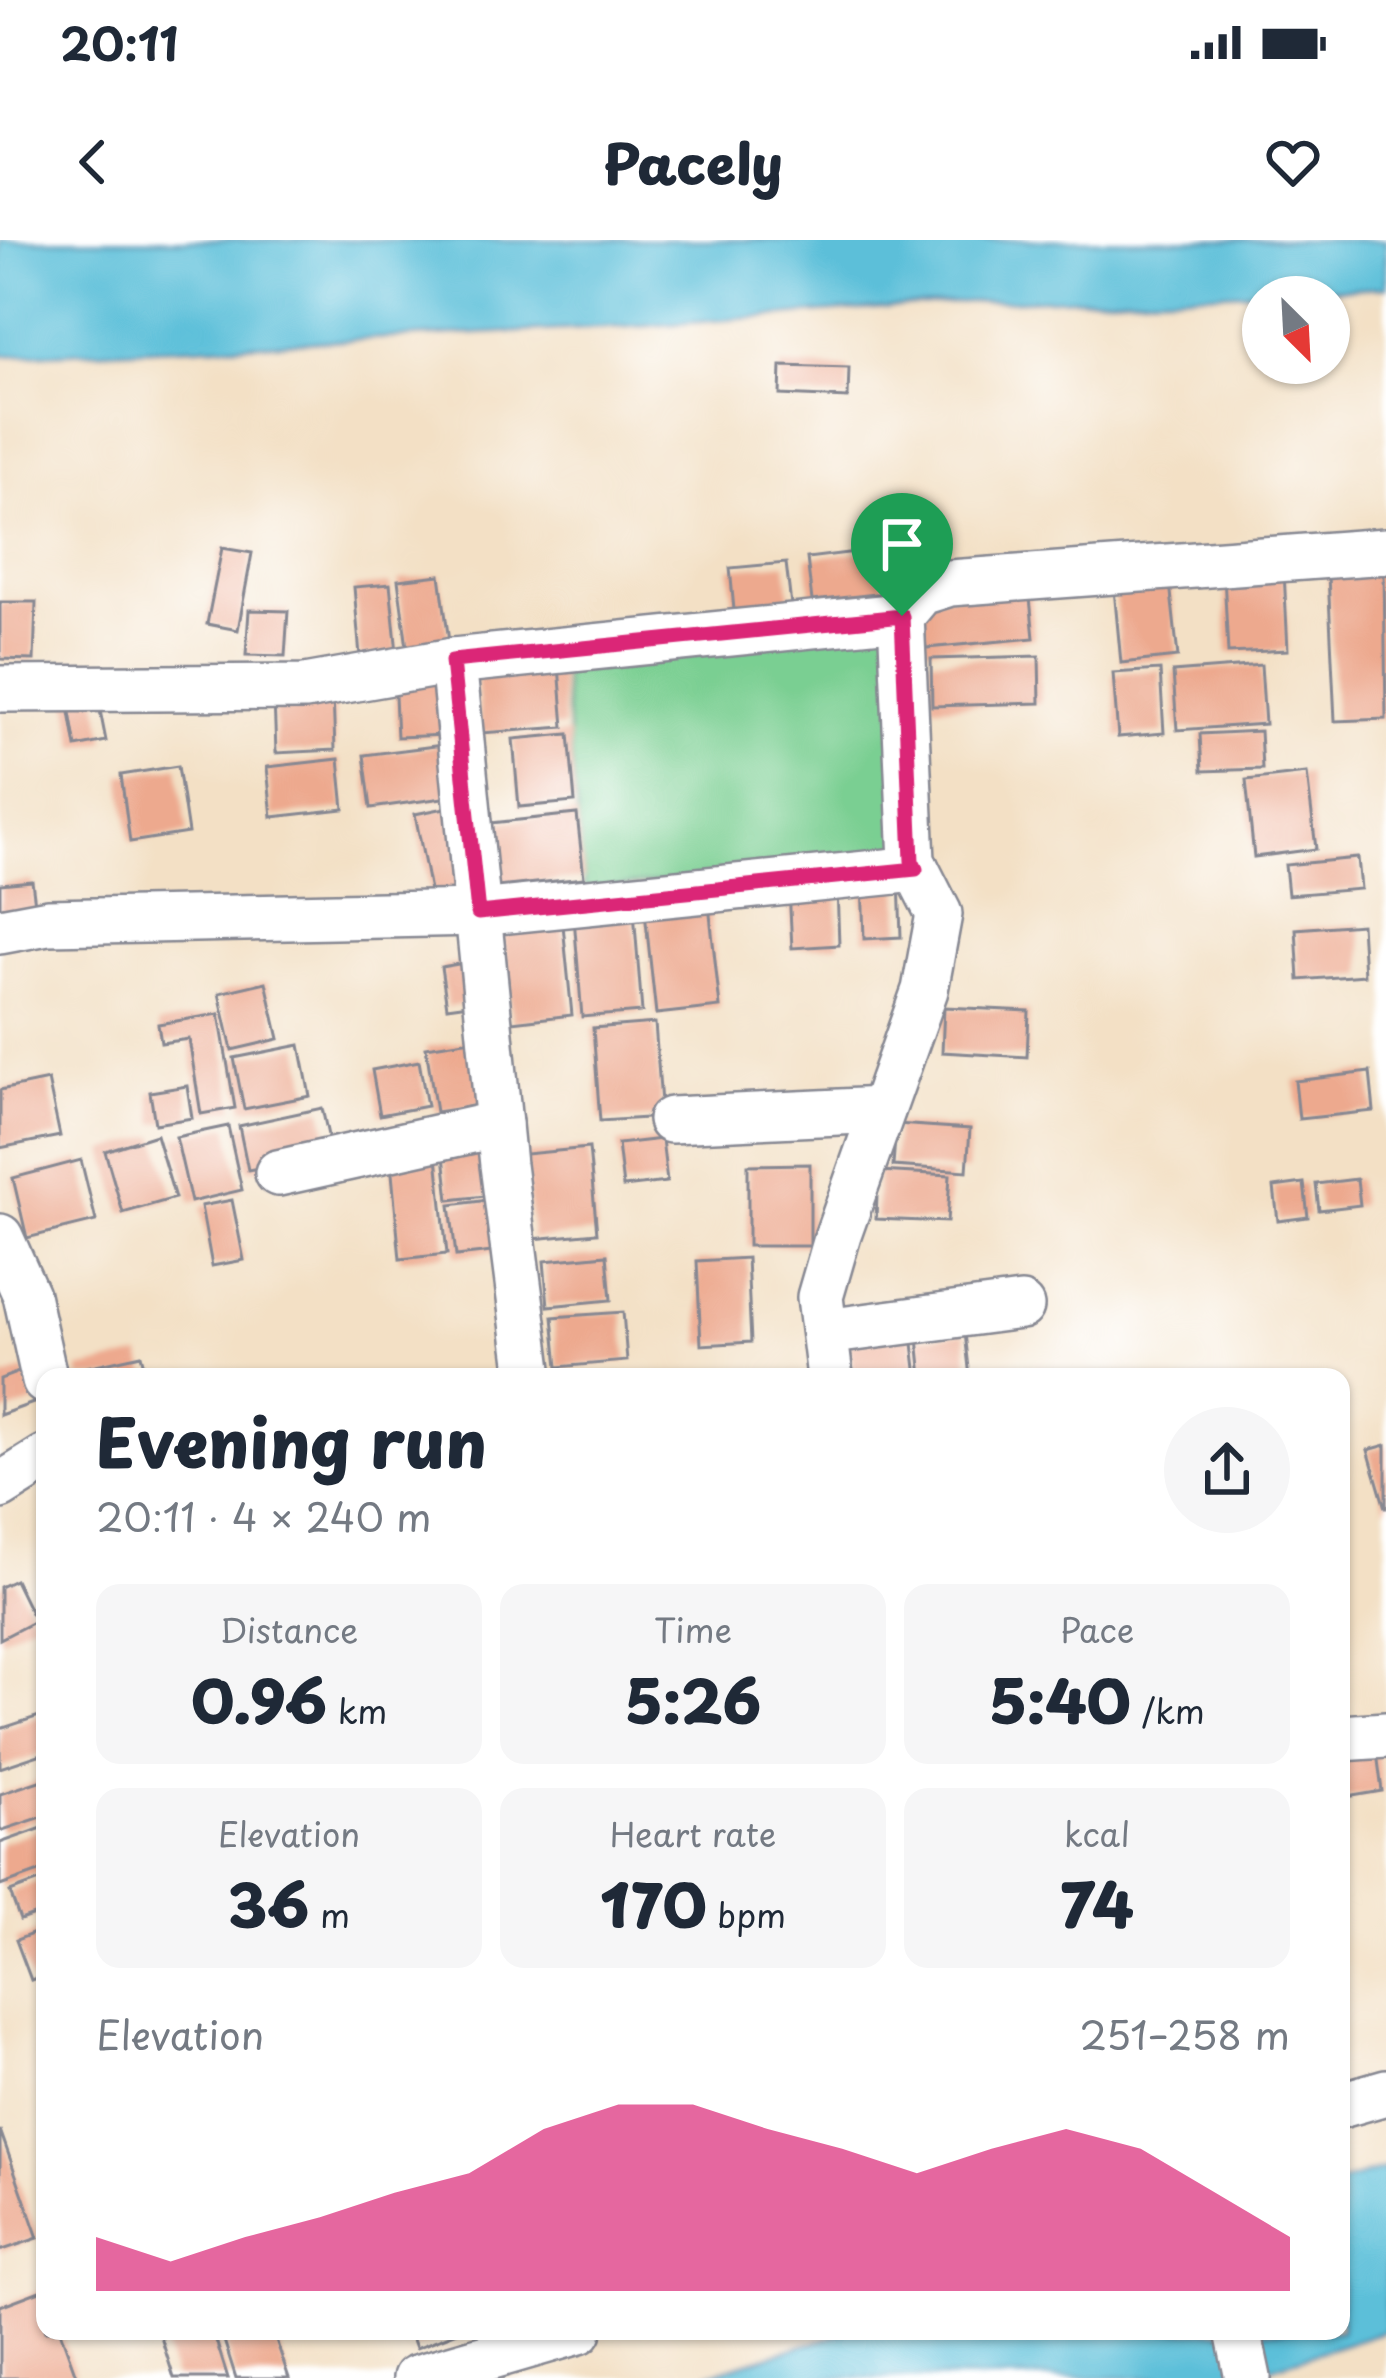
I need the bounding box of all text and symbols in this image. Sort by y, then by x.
text: 20:11 [60,8,178,76]
text: Pacely [603,122,783,203]
icon: back [60,129,126,195]
icon: heart [1260,129,1326,195]
north arrow [1242,276,1350,384]
map controls [1242,276,1350,384]
pin [851,493,953,616]
icon: arrive [869,511,935,577]
text: Evening run [96,1391,487,1490]
button: share [1164,1407,1290,1533]
text: 20:11 · 4 × 240 m [96,1486,432,1545]
text: Distance [220,1604,358,1654]
text: Time [654,1604,732,1654]
text: Pace [1060,1604,1134,1654]
text: 0.96 [191,1654,327,1744]
text: 5:26 [625,1654,761,1744]
text: 5:40 [989,1654,1131,1744]
text: km [327,1685,387,1735]
text: /km [1131,1685,1205,1735]
text: Elevation [218,1808,360,1858]
text: Heart rate [610,1808,776,1858]
text: kcal [1064,1808,1130,1858]
text: 36 [228,1858,309,1948]
text: 170 [600,1858,707,1948]
text: 74 [1060,1858,1134,1948]
text: m [309,1889,350,1939]
text: bpm [707,1889,786,1939]
text: Elevation [96,2004,264,2063]
text: 251–258 m [1079,2004,1290,2063]

